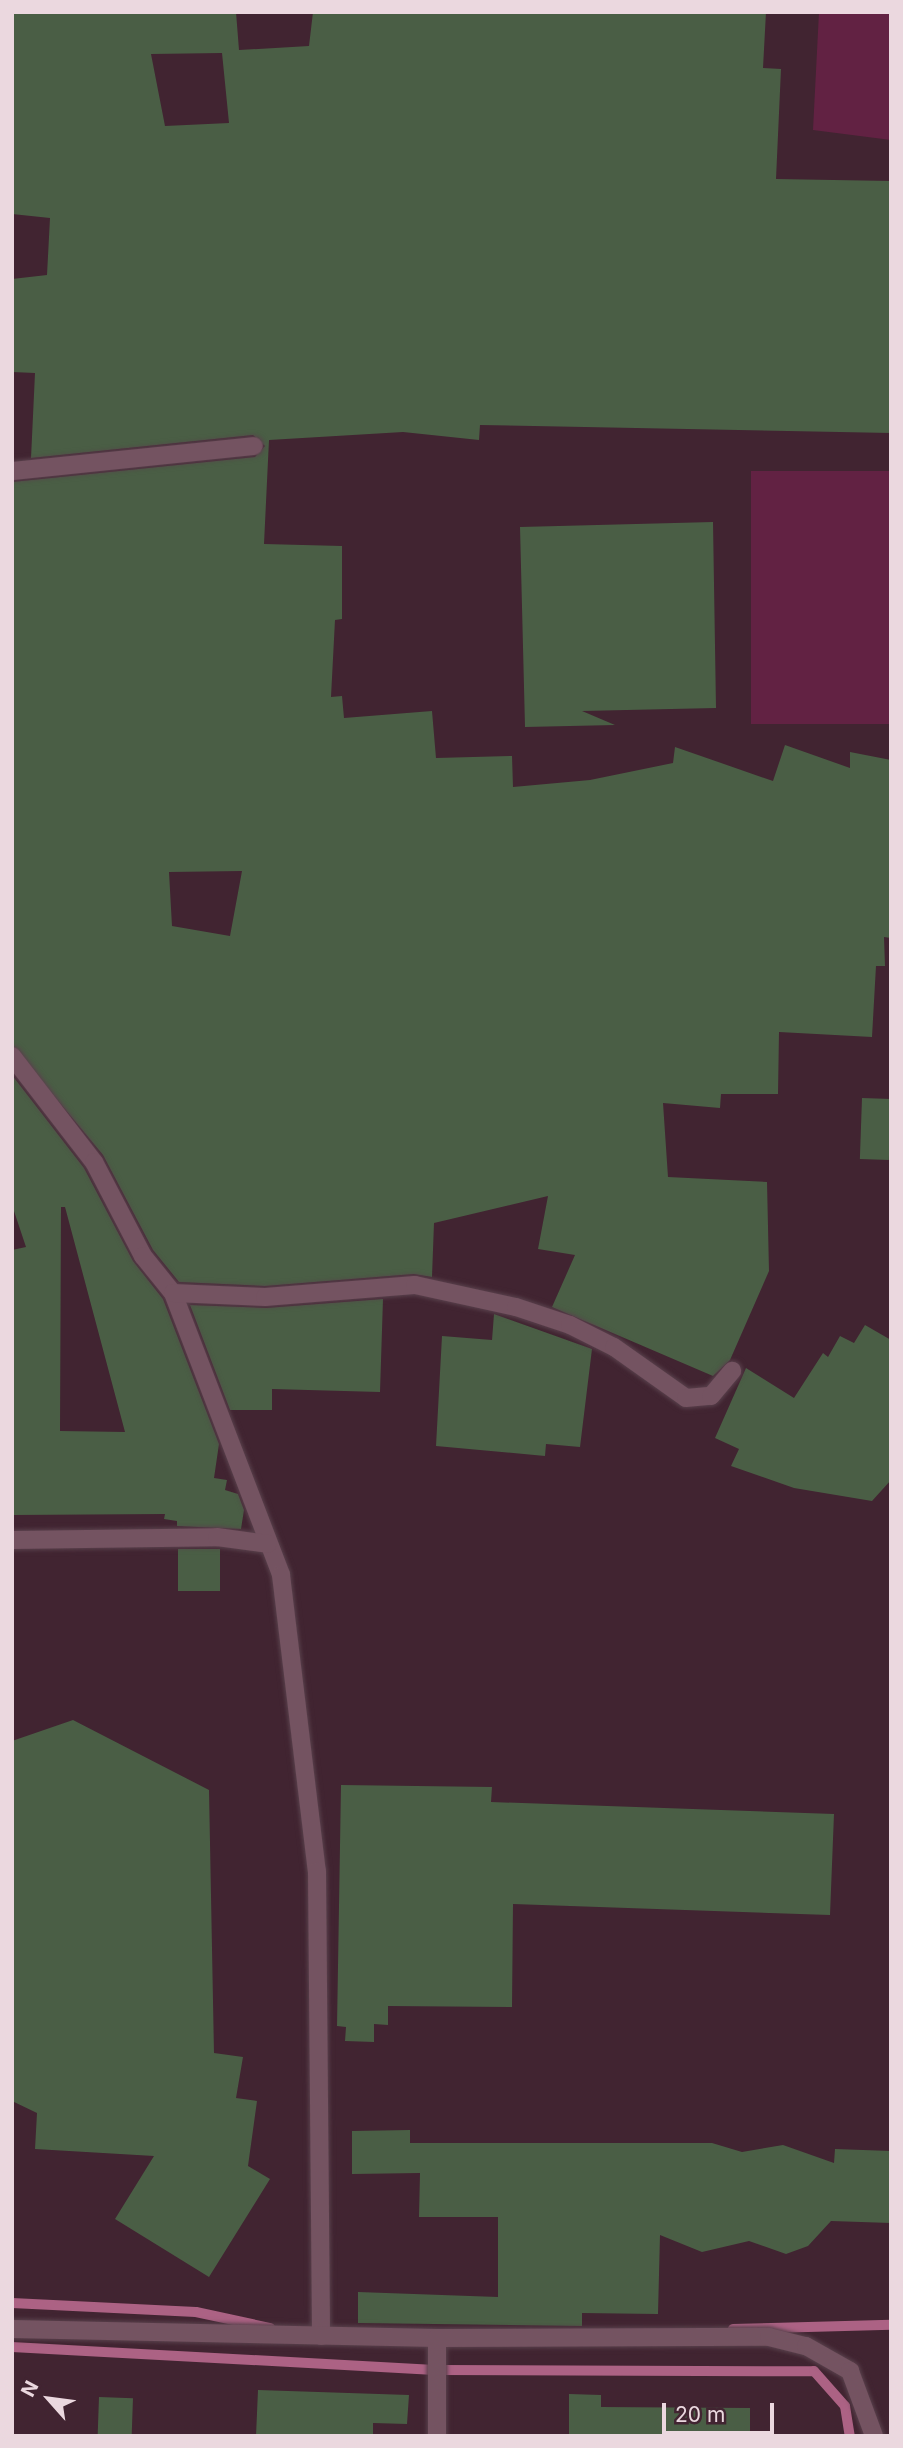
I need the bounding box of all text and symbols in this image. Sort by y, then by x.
north arrow [14,2364,84,2434]
text: N [16,2377,44,2401]
scale bar [665,2388,777,2432]
text: 20 m [675,2402,725,2427]

